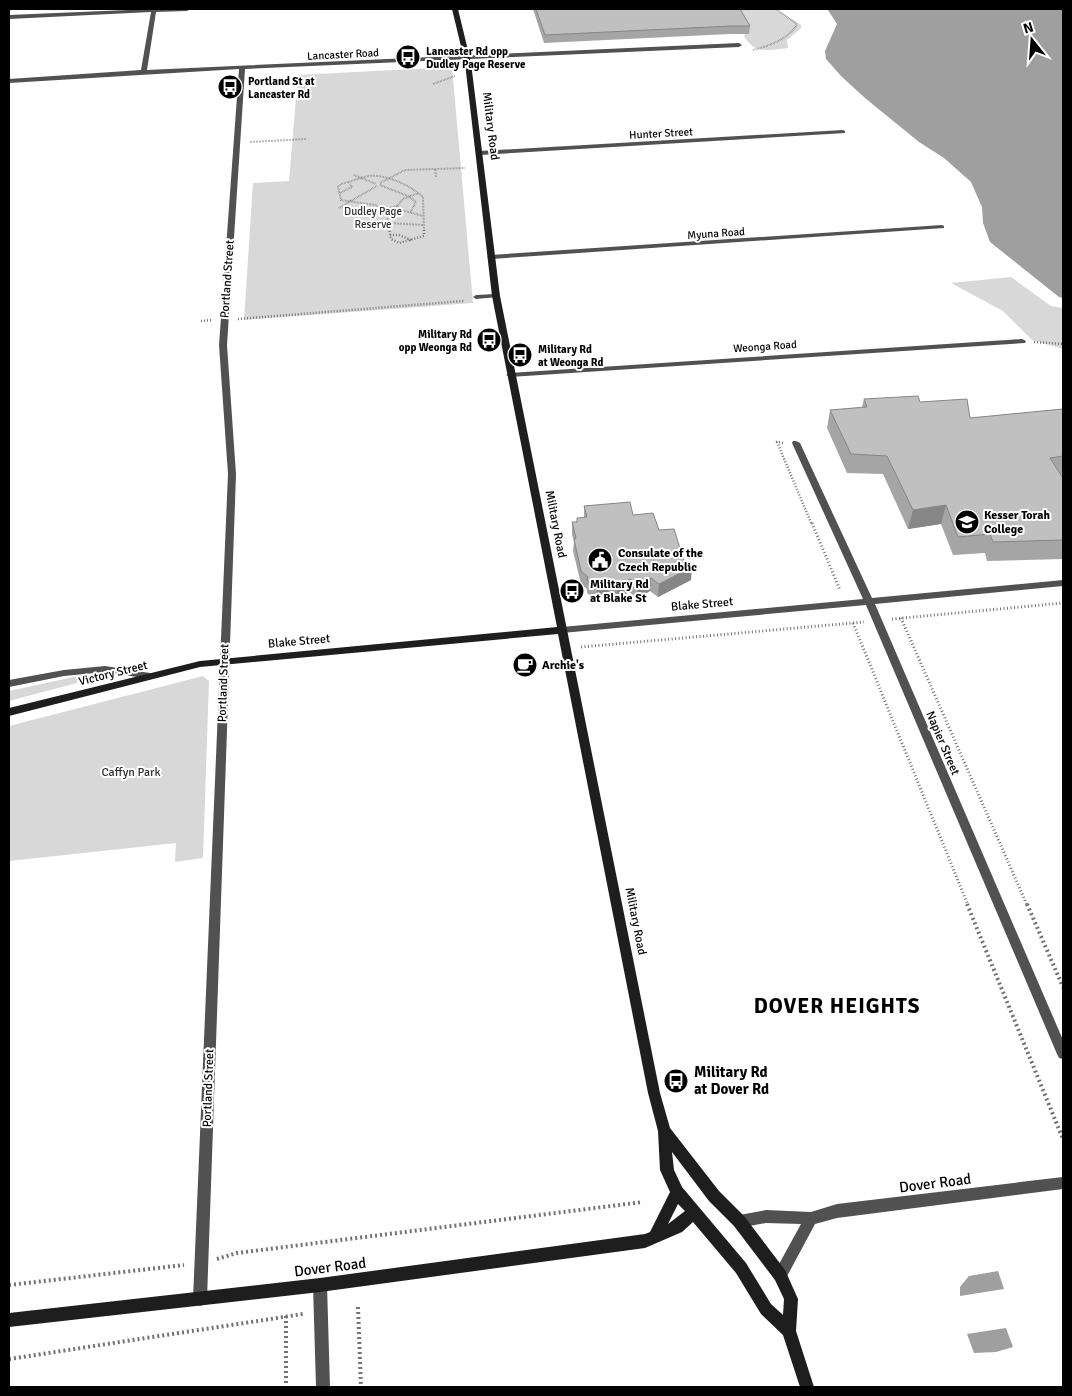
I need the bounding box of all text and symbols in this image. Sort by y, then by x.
north arrow [1007,15,1057,65]
text: N [1021,18,1035,38]
bus stop icon: Lancaster Rd opp Dudley Page Reserve [395,44,421,70]
place label: Lancaster Rd opp Dudley Page Reserve [426,45,526,71]
street label: Lancaster Road [307,46,380,63]
bus stop icon: Portland St at Lancaster Rd [217,74,243,100]
place label: Portland St at Lancaster Rd [248,75,315,101]
street label: Military Road [479,91,502,161]
street label: Hunter Street [629,125,693,142]
park label: Dudley Page Reserve [344,205,402,231]
street label: Myuna Road [687,225,745,242]
street label: Portland Street [217,240,238,318]
bus stop icon: Military Rd opp Weonga Rd [476,327,502,353]
place label: Military Rd opp Weonga Rd [399,328,472,354]
street label: Weonga Road [733,338,797,355]
bus stop icon: Military Rd at Weonga Rd [507,342,533,368]
place label: Military Rd at Weonga Rd [538,343,603,369]
street label: Military Road [542,489,569,559]
place label: Kesser Torah College [984,508,1050,537]
school or university icon: Kesser Torah College [954,509,980,535]
place label: Consulate of the Czech Republic [618,546,703,575]
public building icon: Consulate of the Czech Republic [587,547,613,573]
place label: Military Rd at Blake St [590,577,649,606]
bus stop icon: Military Rd at Blake St [559,578,585,604]
street label: Blake Street [670,594,734,615]
street label: Blake Street [267,631,331,652]
street label: Portland Street [215,644,232,722]
cafe icon: Archie's [512,652,538,678]
street label: Victory Street [77,658,149,689]
place label: Archie's [542,658,585,673]
street label: Napier Street [922,709,963,778]
park label: Caffyn Park [101,765,161,780]
street label: Military Road [622,886,649,956]
district label: DOVER HEIGHTS [754,993,920,1019]
street label: Portland Street [200,1049,217,1127]
place label: Military Rd at Dover Rd [694,1063,769,1098]
bus stop icon: Military Rd at Dover Rd [663,1068,689,1094]
street label: Dover Road [898,1170,972,1196]
street label: Dover Road [293,1254,367,1280]

